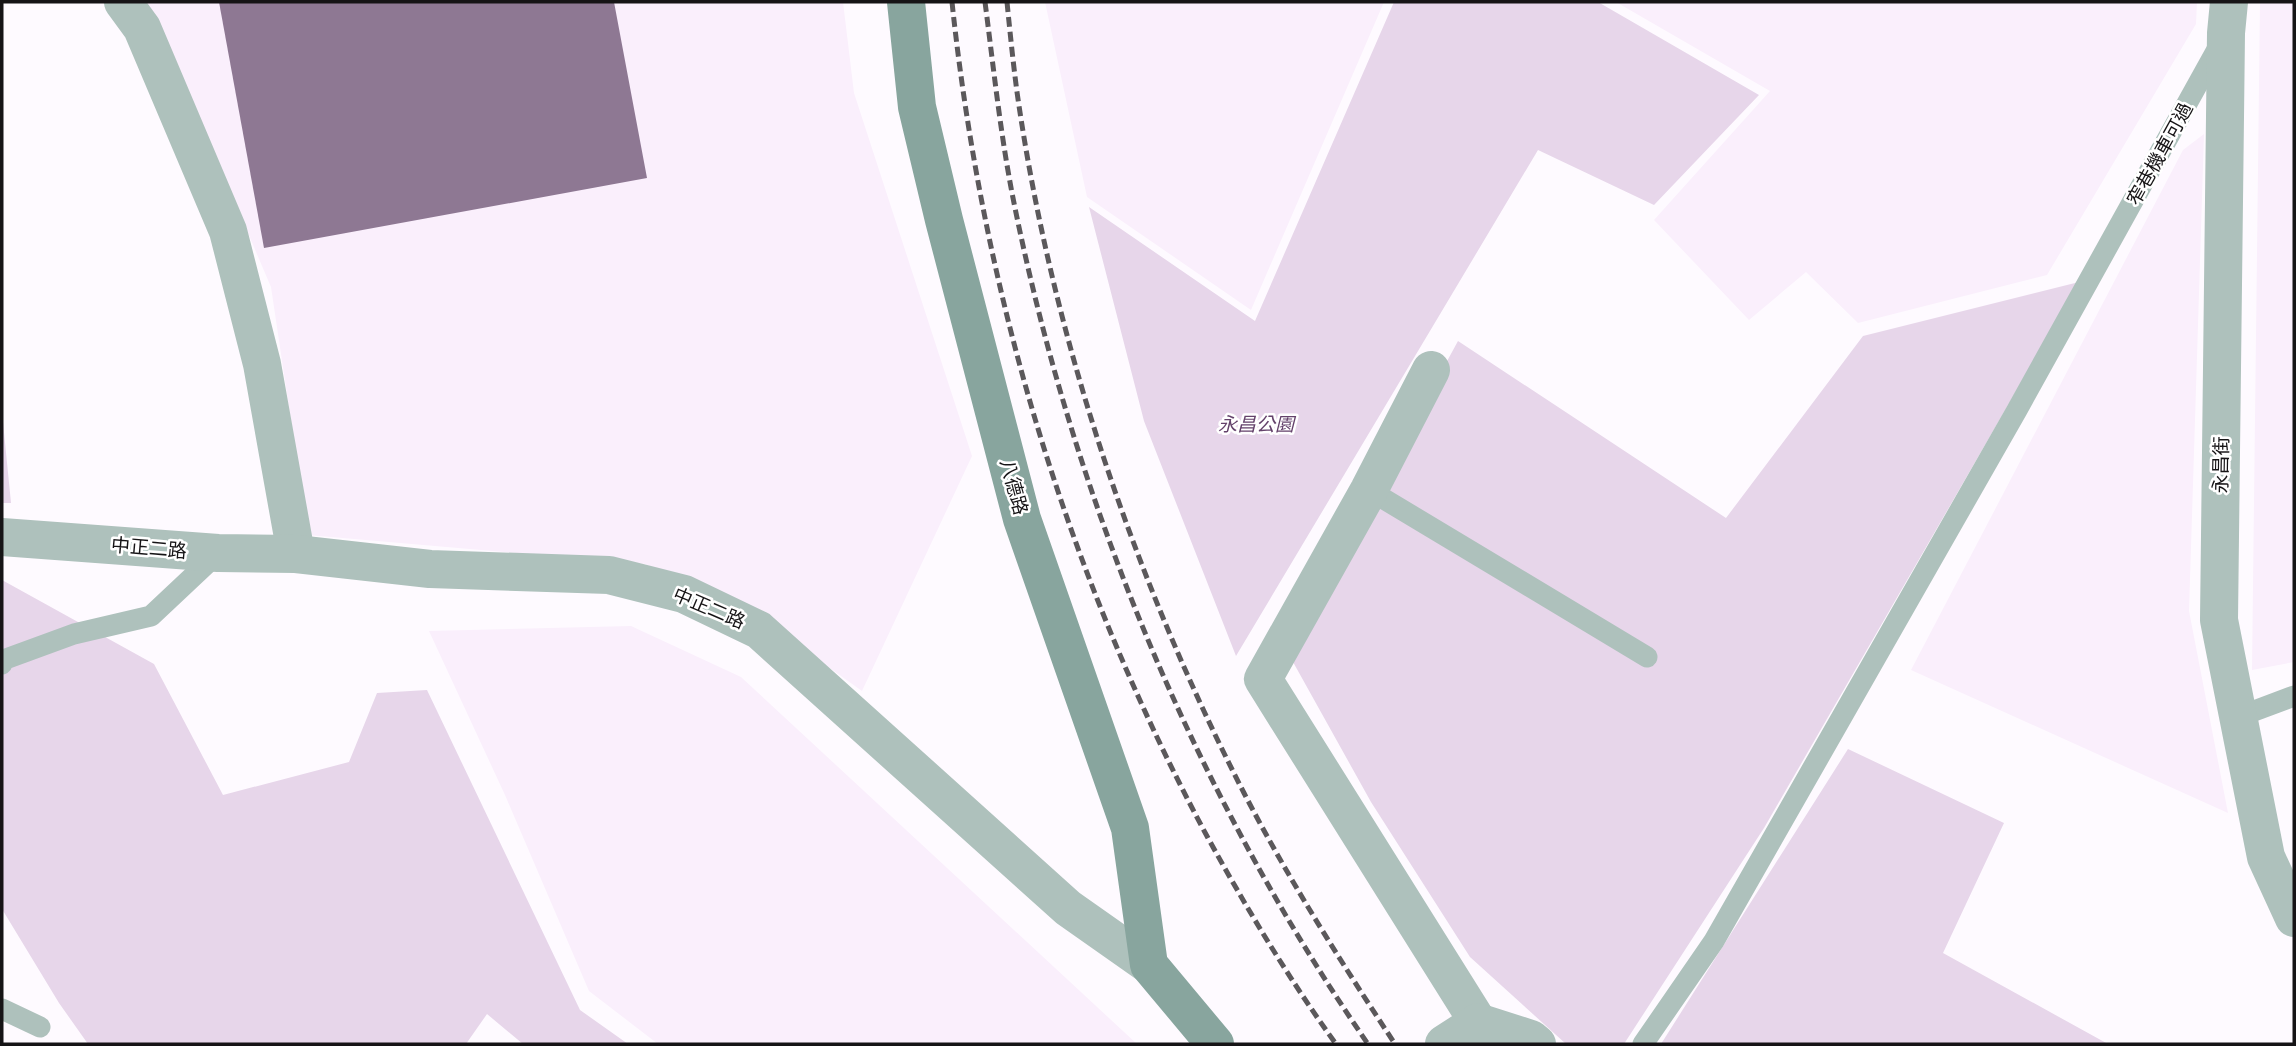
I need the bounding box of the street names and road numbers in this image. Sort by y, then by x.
street label: 窄巷機車可過 [2123,99,2197,209]
street label: 永昌街 [2210,436,2232,494]
street label: 八德路 [996,457,1032,517]
street label: 中正二路 [110,534,188,562]
street label: 中正二路 [670,583,748,633]

